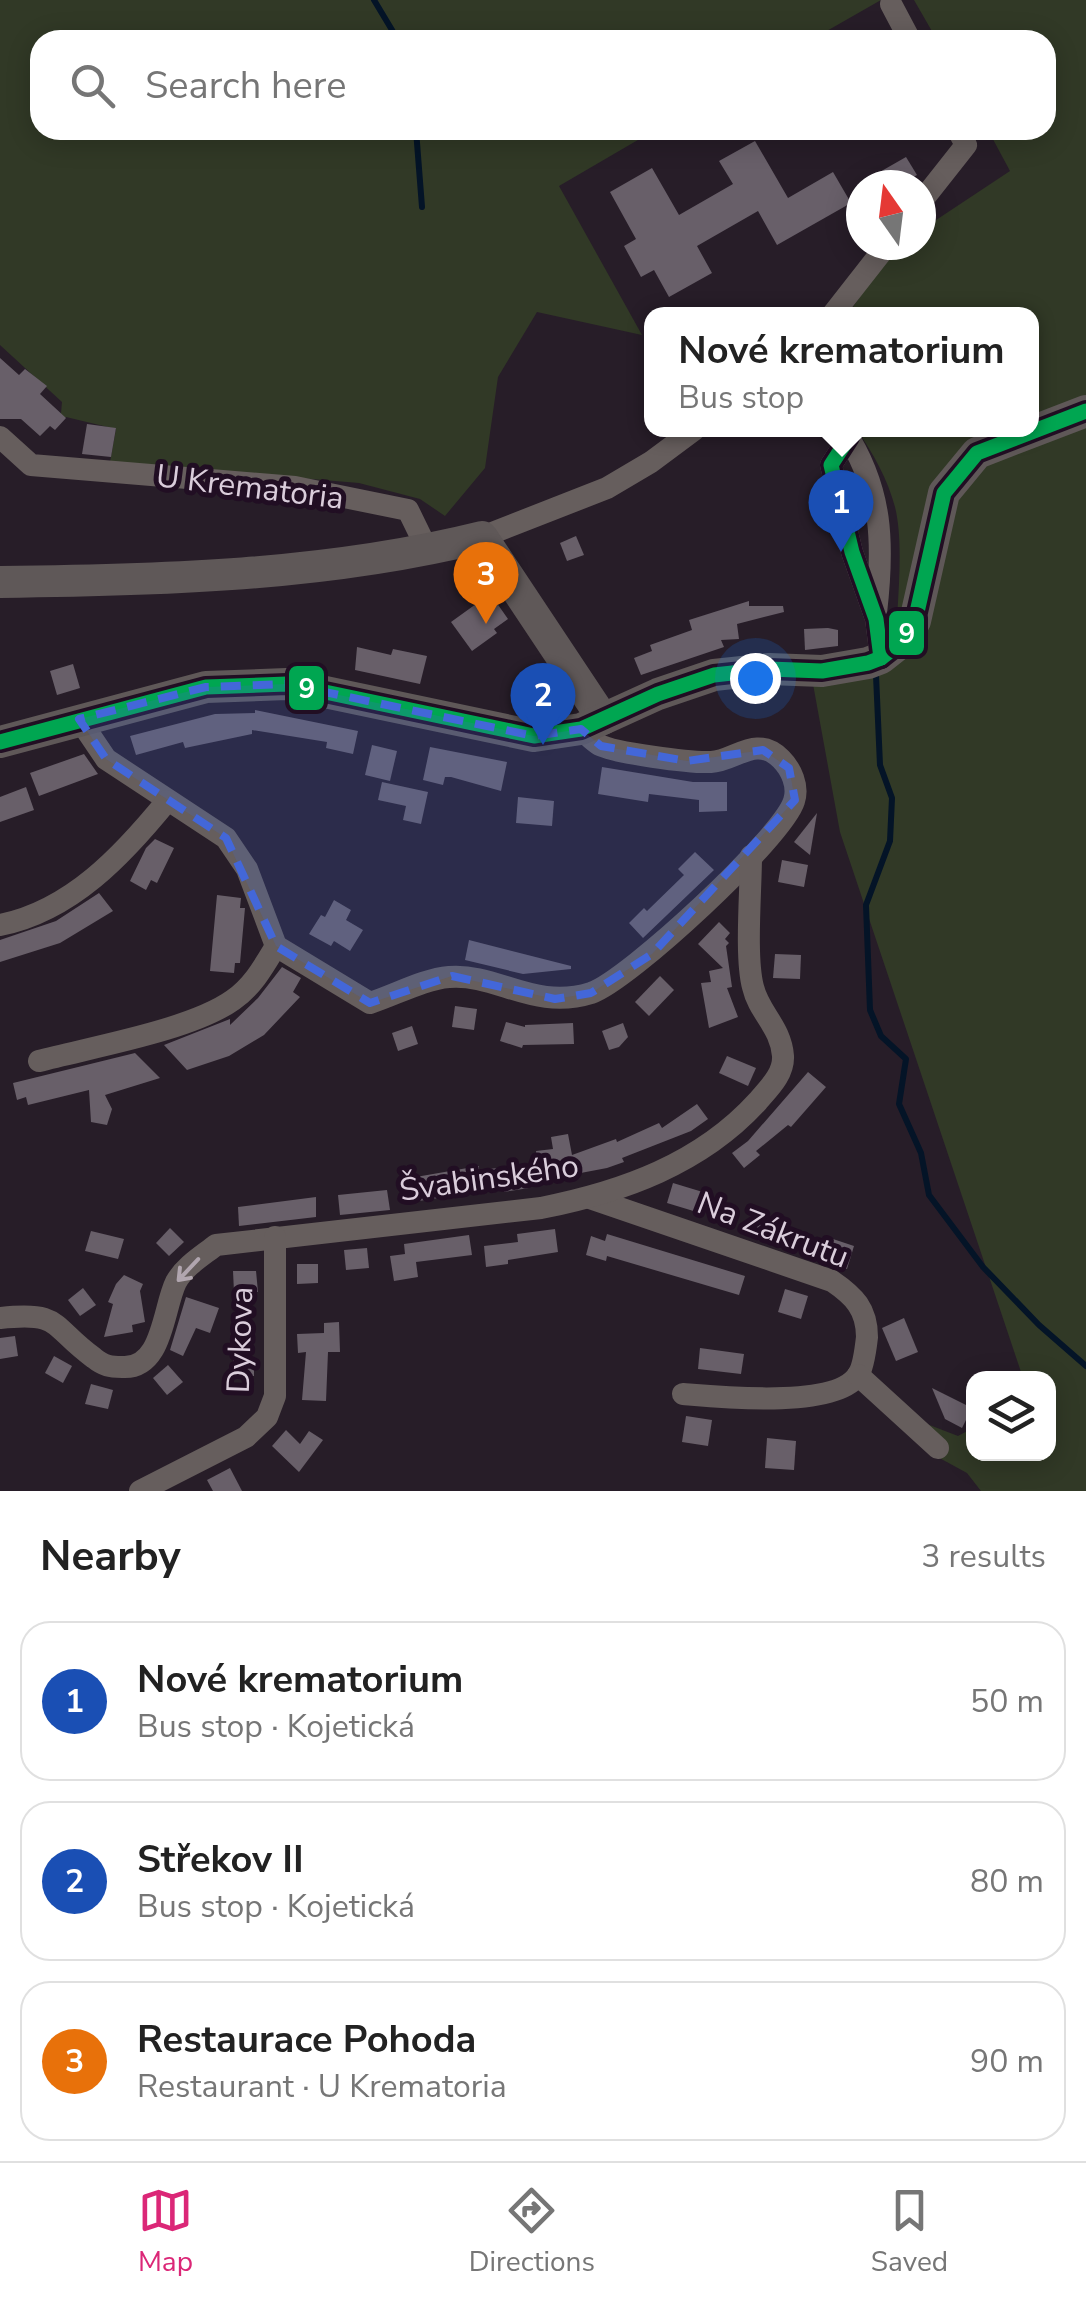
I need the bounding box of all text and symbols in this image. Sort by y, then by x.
search box [30,30,1056,140]
icon: search [65,58,120,113]
text: Search here [145,60,346,111]
north arrow [846,170,936,260]
popup [644,307,1039,437]
text: Nové krematorium [678,325,1005,376]
text: Bus stop [678,376,804,419]
street label: U Krematoria [154,454,346,520]
pin: 1 [808,470,874,552]
pin: 3 [454,542,518,624]
line badge: 9 [887,609,926,657]
text: 9 [899,615,915,653]
your location [730,653,781,704]
pin: 2 [510,662,576,745]
line badge: 9 [287,664,326,712]
text: 9 [299,670,315,708]
street label: Švabinského [396,1144,582,1212]
street label: Na Zákrutu [691,1181,855,1279]
one-way arrow [176,1257,200,1281]
street label: Dykova [217,1286,263,1394]
map controls [966,1371,1056,1461]
button: layers [966,1371,1056,1461]
text: Nearby [40,1528,181,1585]
text: 3 results [921,1535,1046,1578]
text: Nové krematorium [137,1654,463,1705]
text: 1 [65,1680,84,1723]
text: 50 m [970,1680,1044,1723]
text: Bus stop · Kojetická [137,1705,415,1748]
text: Střekov II [137,1834,304,1885]
text: 2 [65,1860,84,1903]
text: 80 m [970,1860,1044,1903]
text: Bus stop · Kojetická [137,1885,415,1928]
text: Restaurace Pohoda [137,2014,476,2065]
text: 3 [65,2040,84,2083]
text: 90 m [970,2040,1044,2083]
text: Restaurant · U Krematoria [137,2065,507,2108]
tab: Map [138,2183,193,2281]
tab: Directions [469,2183,595,2281]
tab: Saved [871,2183,948,2281]

